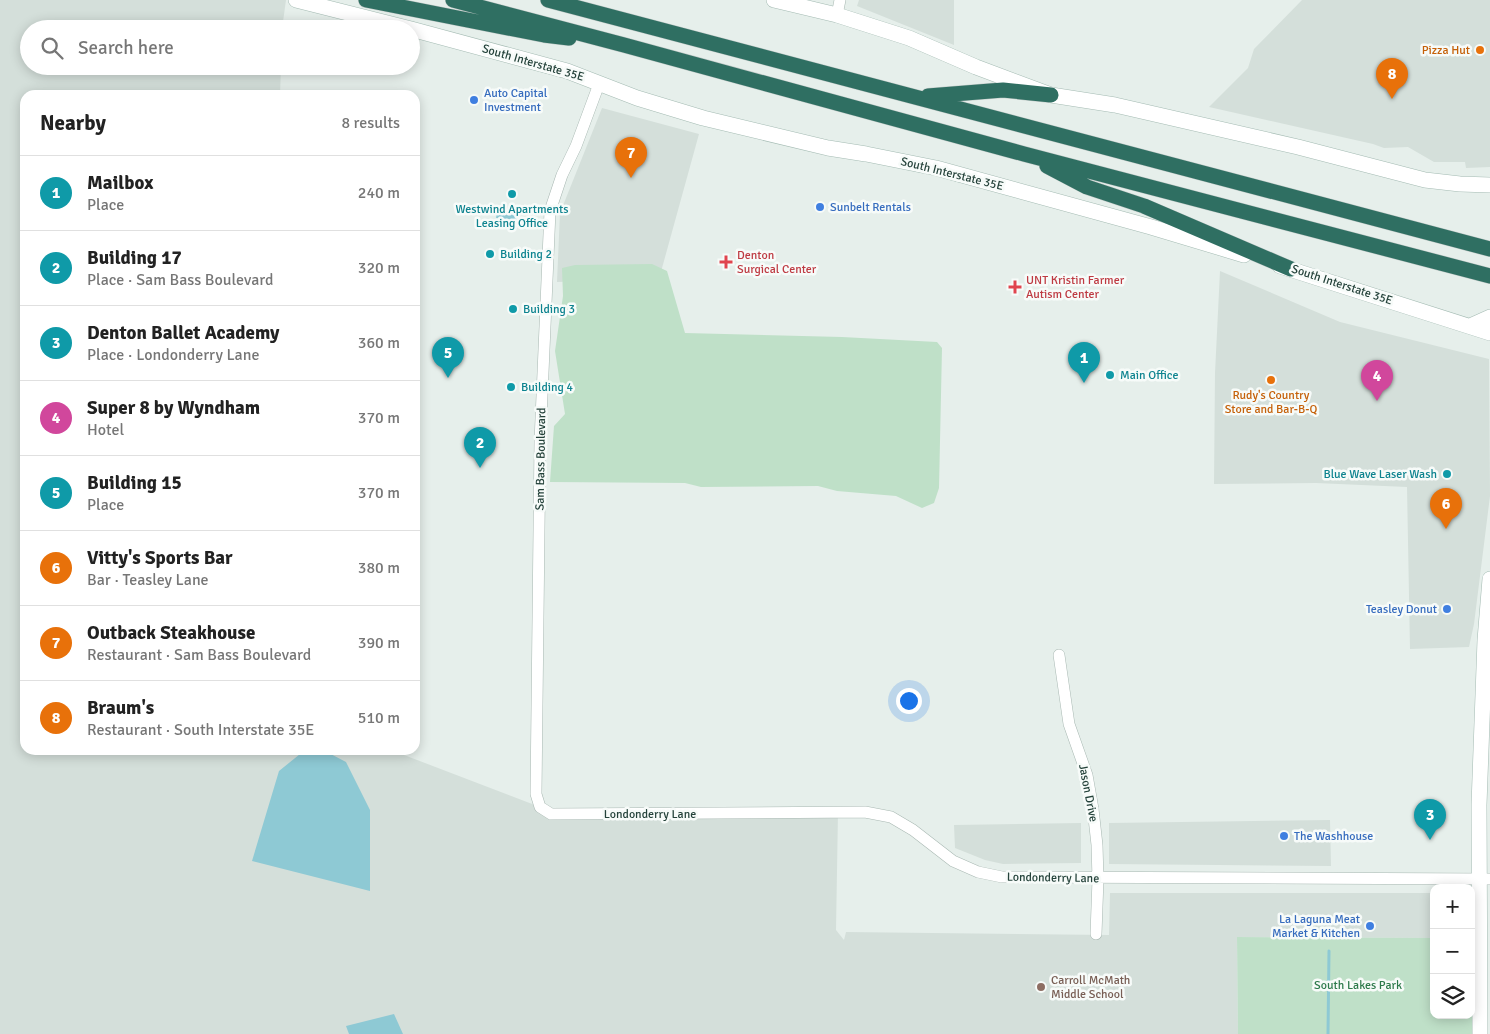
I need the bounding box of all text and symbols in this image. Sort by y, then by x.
search box [20,20,420,75]
icon: search [38,34,66,62]
text: Search here [78,36,174,60]
street label: South Interstate 35E [480,41,586,85]
place label: Pizza Hut [1422,43,1470,58]
marker: Pizza Hut [1474,44,1486,56]
pin: 8 [1376,58,1408,99]
place label: Auto Capital Investment [484,86,548,115]
marker: Auto Capital Investment [468,94,480,106]
text: Nearby [40,110,106,136]
text: 8 results [341,113,400,133]
pin: 7 [615,137,647,178]
street label: South Interstate 35E [899,154,1005,194]
text: Mailbox [87,171,153,195]
text: 1 [52,183,60,203]
text: 240 m [358,183,400,203]
marker: Westwind Apartments Leasing Office [506,188,518,200]
text: Place [87,195,124,215]
place label: Sunbelt Rentals [830,200,911,215]
marker: Sunbelt Rentals [814,201,826,213]
place label: Westwind Apartments Leasing Office [455,202,569,231]
text: Building 17 [87,246,182,270]
place label: Building 2 [500,247,552,262]
marker: Building 2 [484,248,496,260]
place label: Denton Surgical Center [737,248,817,277]
marker: Denton Surgical Center [719,255,733,269]
text: 2 [52,258,60,278]
text: 320 m [358,258,400,278]
street label: South Interstate 35E [1290,262,1395,308]
text: Place · Sam Bass Boulevard [87,270,274,290]
place label: UNT Kristin Farmer Autism Center [1026,273,1125,302]
marker: UNT Kristin Farmer Autism Center [1008,280,1022,294]
place label: Building 3 [523,302,575,317]
marker: Building 3 [507,303,519,315]
text: Denton Ballet Academy [87,321,280,345]
text: 3 [52,333,60,353]
text: 360 m [358,333,400,353]
pin: 5 [432,337,464,378]
pin: 1 [1068,342,1100,383]
text: Place · Londonderry Lane [87,345,259,365]
pin: 4 [1361,360,1393,401]
place label: Main Office [1120,368,1178,383]
marker: Main Office [1104,369,1116,381]
marker: Rudy's Country Store and Bar-B-Q [1265,374,1277,386]
place label: Building 4 [521,380,574,395]
marker: Building 4 [505,381,517,393]
place label: Rudy's Country Store and Bar-B-Q [1225,388,1318,417]
text: Super 8 by Wyndham [87,396,260,420]
street label: Sam Bass Boulevard [533,407,549,511]
text: 4 [52,408,60,428]
text: 370 m [358,408,400,428]
text: Hotel [87,420,124,440]
pin: 2 [464,427,496,468]
place label: Blue Wave Laser Wash [1323,467,1437,482]
marker: Blue Wave Laser Wash [1441,468,1453,480]
text: Building 15 [87,471,182,495]
text: 5 [52,483,60,503]
text: 370 m [358,483,400,503]
pin: 6 [1430,488,1462,529]
text: Place [87,495,124,515]
text: Vitty's Sports Bar [87,546,233,570]
text: 6 [52,558,60,578]
text: 380 m [358,558,400,578]
text: Bar · Teasley Lane [87,570,209,590]
place label: Teasley Donut [1366,602,1437,617]
marker: Teasley Donut [1441,603,1453,615]
text: Outback Steakhouse [87,621,255,645]
text: 7 [52,633,60,653]
text: 390 m [358,633,400,653]
text: Restaurant · Sam Bass Boulevard [87,645,311,665]
your location [896,688,922,714]
text: Braum's [87,696,154,720]
text: 8 [52,708,60,728]
text: 510 m [358,708,400,728]
text: Restaurant · South Interstate 35E [87,720,314,740]
street label: Jason Drive [1075,763,1101,823]
pin: 3 [1414,799,1446,840]
street label: Londonderry Lane [604,807,696,822]
place label: The Washhouse [1294,829,1373,844]
marker: The Washhouse [1278,830,1290,842]
street label: Londonderry Lane [1007,870,1099,886]
map controls [1430,884,1475,1019]
button: + [1430,884,1475,929]
place label: La Laguna Meat Market & Kitchen [1272,912,1360,941]
marker: La Laguna Meat Market & Kitchen [1364,920,1376,932]
button: − [1430,929,1475,974]
place label: Carroll McMath Middle School [1051,973,1130,1002]
button: layers [1430,974,1475,1019]
park label: South Lakes Park [1314,978,1402,993]
marker: Carroll McMath Middle School [1035,981,1047,993]

